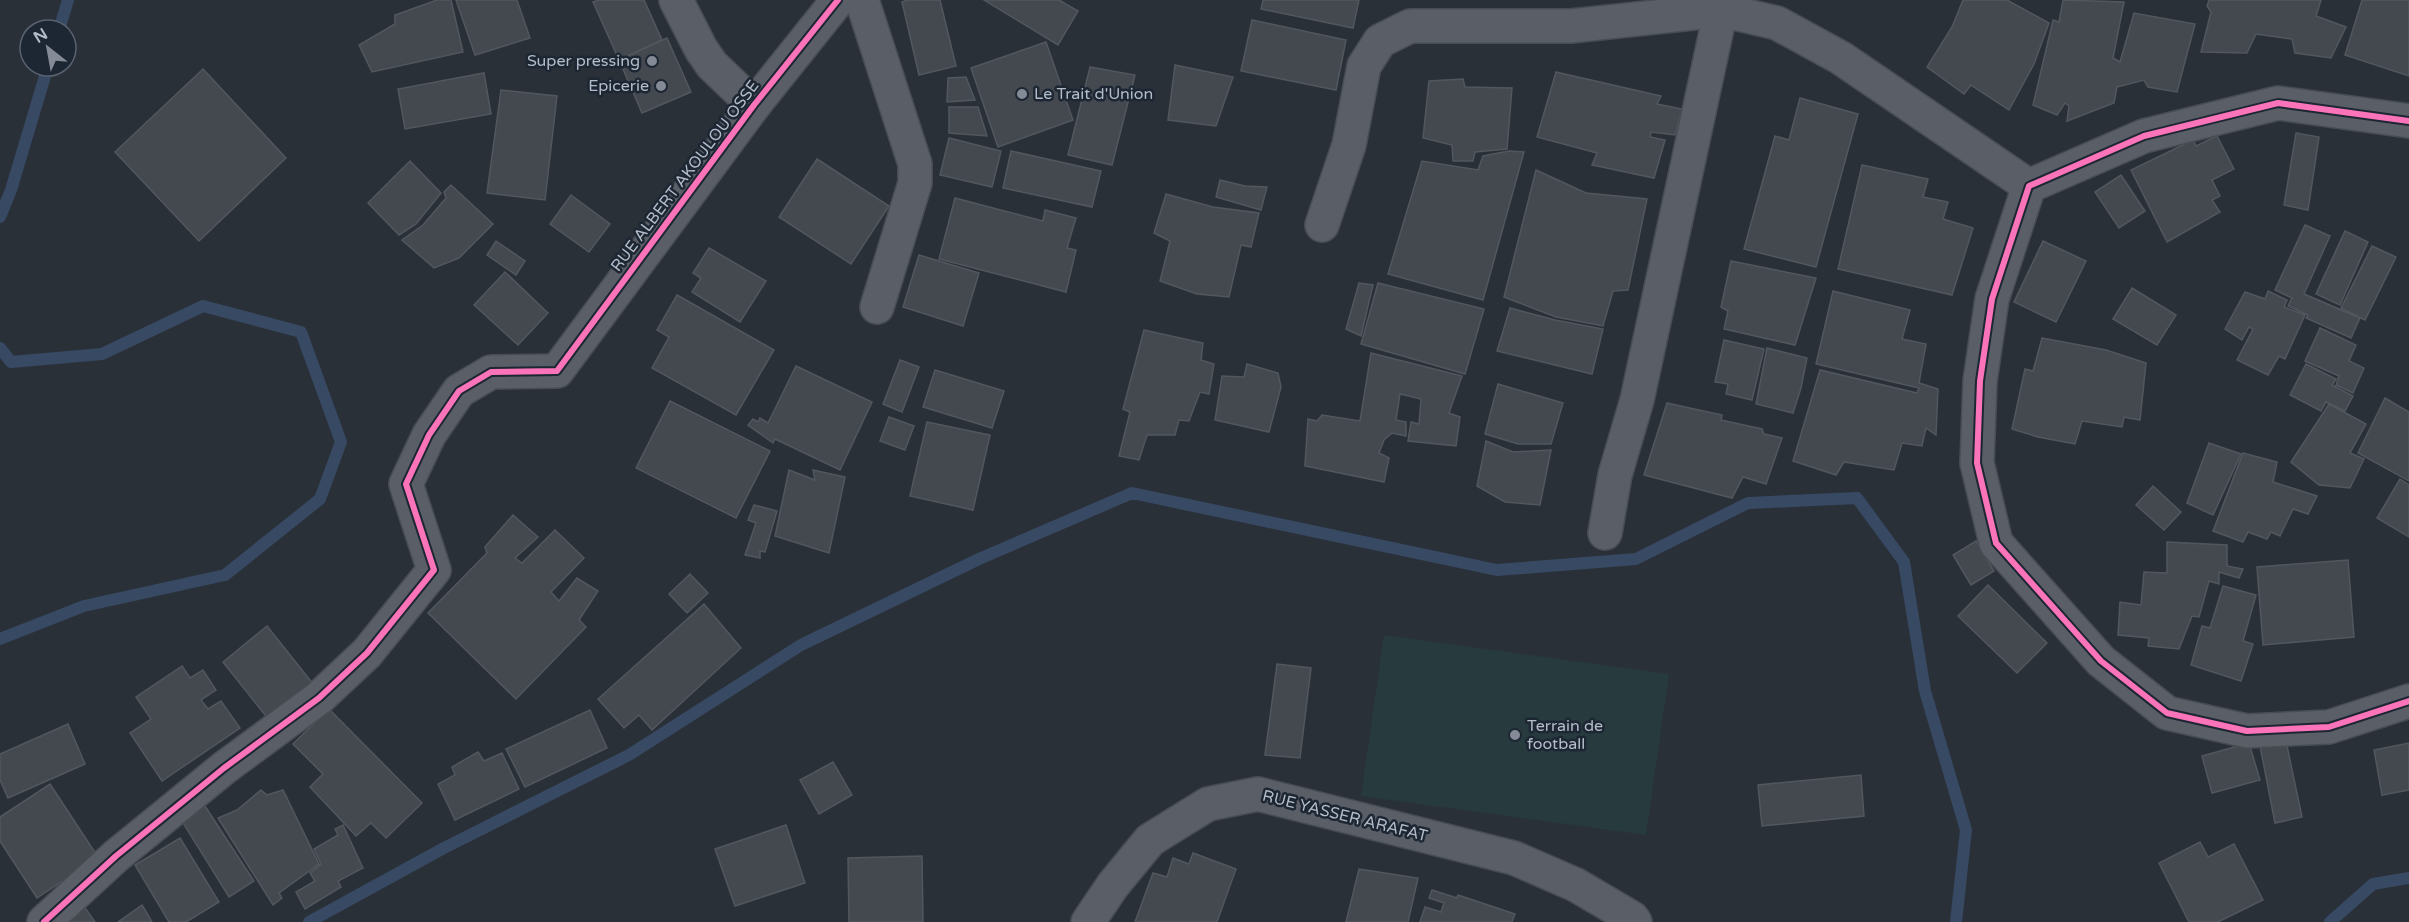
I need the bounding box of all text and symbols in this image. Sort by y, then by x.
north arrow [18,18,78,78]
text: N [30,24,51,48]
place label: Super pressing [527,51,640,71]
marker: Super pressing [645,54,659,68]
place label: Epicerie [588,76,649,96]
street label: RUE ALBERT AKOULOU OSSE [606,76,764,276]
marker: Epicerie [654,79,668,93]
place label: Le Trait d'Union [1034,84,1153,104]
marker: Le Trait d'Union [1015,87,1029,101]
place label: Terrain de football [1527,716,1603,754]
marker: Terrain de football [1508,728,1522,742]
street label: RUE YASSER ARAFAT [1260,786,1430,846]

